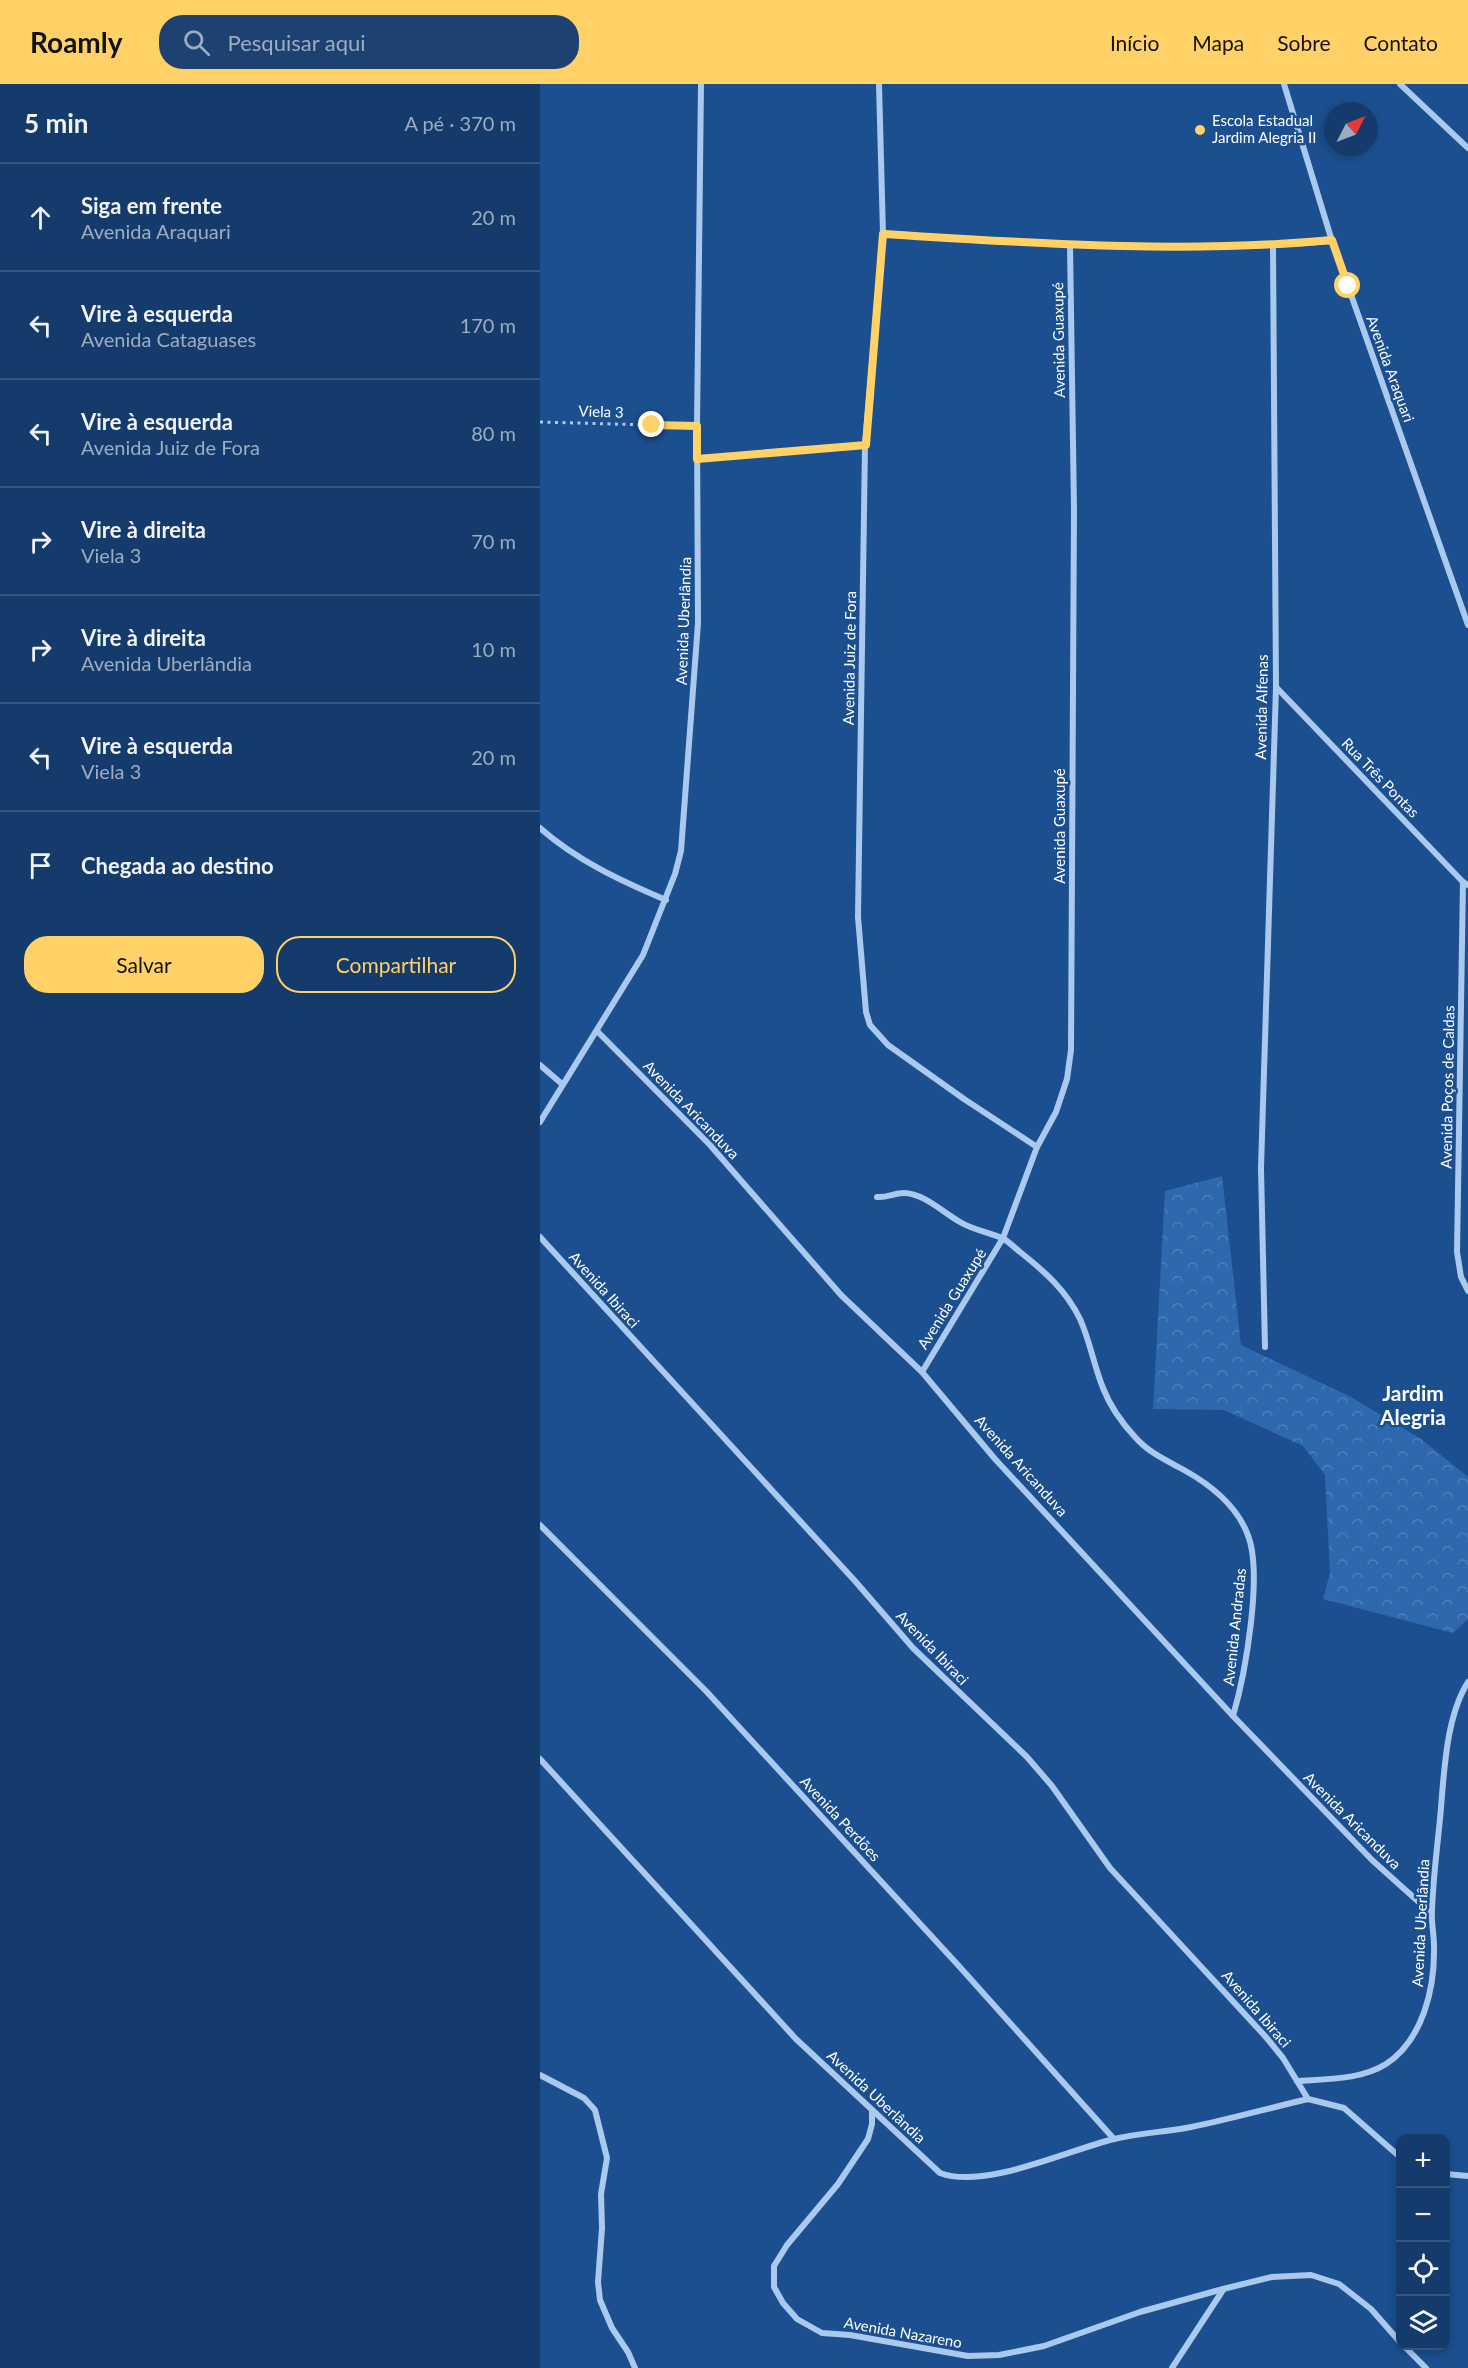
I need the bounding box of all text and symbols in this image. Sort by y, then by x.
search box [159,15,579,69]
text: Roamly [30,25,123,59]
icon: search [180,26,213,59]
text: Pesquisar aqui [228,29,366,56]
text: Início [1110,30,1159,55]
text: Mapa [1192,30,1244,55]
text: Sobre [1277,30,1330,55]
text: Contato [1363,30,1438,55]
north arrow [1324,102,1378,156]
text: 5 min [24,107,88,139]
text: A pé · 370 m [404,111,516,135]
place label: Escola Estadual Jardim Alegria II [1212,111,1316,146]
marker: Escola Estadual Jardim Alegria II [1193,123,1207,137]
text: Siga em frente [81,192,222,219]
icon: ahead [24,201,57,234]
text: 20 m [471,205,516,229]
text: Avenida Araquari [81,219,231,243]
route start [1334,272,1360,298]
street label: Avenida Guaxupé [1048,282,1068,398]
text: Vire à esquerda [81,300,233,327]
icon: left [24,309,57,342]
text: 170 m [460,313,516,337]
street label: Avenida Araquari [1363,313,1419,425]
text: Avenida Cataguases [81,327,256,351]
street label: Viela 3 [578,401,624,421]
text: Vire à esquerda [81,408,233,435]
route end [638,411,664,437]
icon: left [24,417,57,450]
text: 80 m [471,421,516,445]
text: Avenida Juiz de Fora [81,435,260,459]
text: Vire à direita [81,516,206,543]
icon: right [24,525,57,558]
text: 70 m [471,529,516,553]
text: Viela 3 [81,543,141,567]
street label: Avenida Uberlândia [672,557,694,685]
street label: Avenida Juiz de Fora [839,591,859,725]
text: Vire à direita [81,624,206,651]
icon: right [24,633,57,666]
text: 10 m [471,637,516,661]
text: Avenida Uberlândia [81,651,252,675]
street label: Avenida Alfenas [1251,654,1271,760]
text: Vire à esquerda [81,732,233,759]
street label: Rua Três Pontas [1338,734,1423,821]
icon: left [24,741,57,774]
text: 20 m [471,745,516,769]
text: Viela 3 [81,759,141,783]
street label: Avenida Guaxupé [1050,768,1068,884]
icon: arrive [24,849,57,882]
text: Chegada ao destino [81,852,274,879]
button: Salvar [24,936,264,993]
button: Compartilhar [276,936,516,993]
street label: Avenida Poços de Caldas [1437,1005,1457,1169]
street label: Avenida Aricanduva [640,1056,743,1162]
street label: Avenida Guaxupé [913,1245,989,1352]
street label: Avenida Ibiraci [566,1248,644,1331]
district label: Jardim Alegria [1379,1380,1446,1429]
street label: Avenida Aricanduva [972,1411,1072,1520]
street label: Avenida Andradas [1219,1567,1249,1687]
street label: Avenida Ibiraci [893,1606,973,1688]
street label: Avenida Aricanduva [1300,1768,1405,1873]
street label: Avenida Perdões [797,1772,885,1865]
street label: Avenida Uberlândia [1408,1858,1432,1987]
street label: Avenida Ibiraci [1218,1966,1295,2051]
street label: Avenida Uberlândia [824,2046,930,2147]
map controls [1396,2134,1450,2350]
button: + [1396,2134,1450,2188]
button: − [1396,2188,1450,2242]
button: locate [1396,2242,1450,2296]
button: layers [1396,2296,1450,2350]
street label: Avenida Nazareno [843,2313,964,2351]

